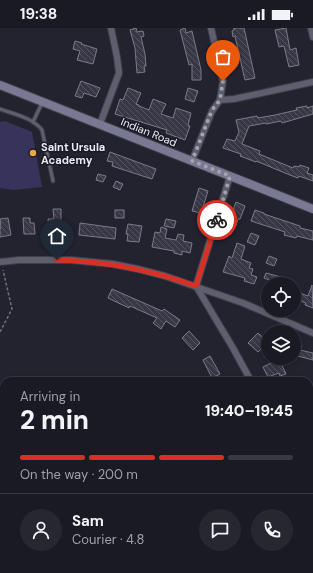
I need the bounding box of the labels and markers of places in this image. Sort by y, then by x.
pin [206,40,240,81]
place label: Saint Ursula Academy [41,140,105,167]
marker: Saint Ursula Academy [28,148,38,158]
pin [40,219,74,260]

